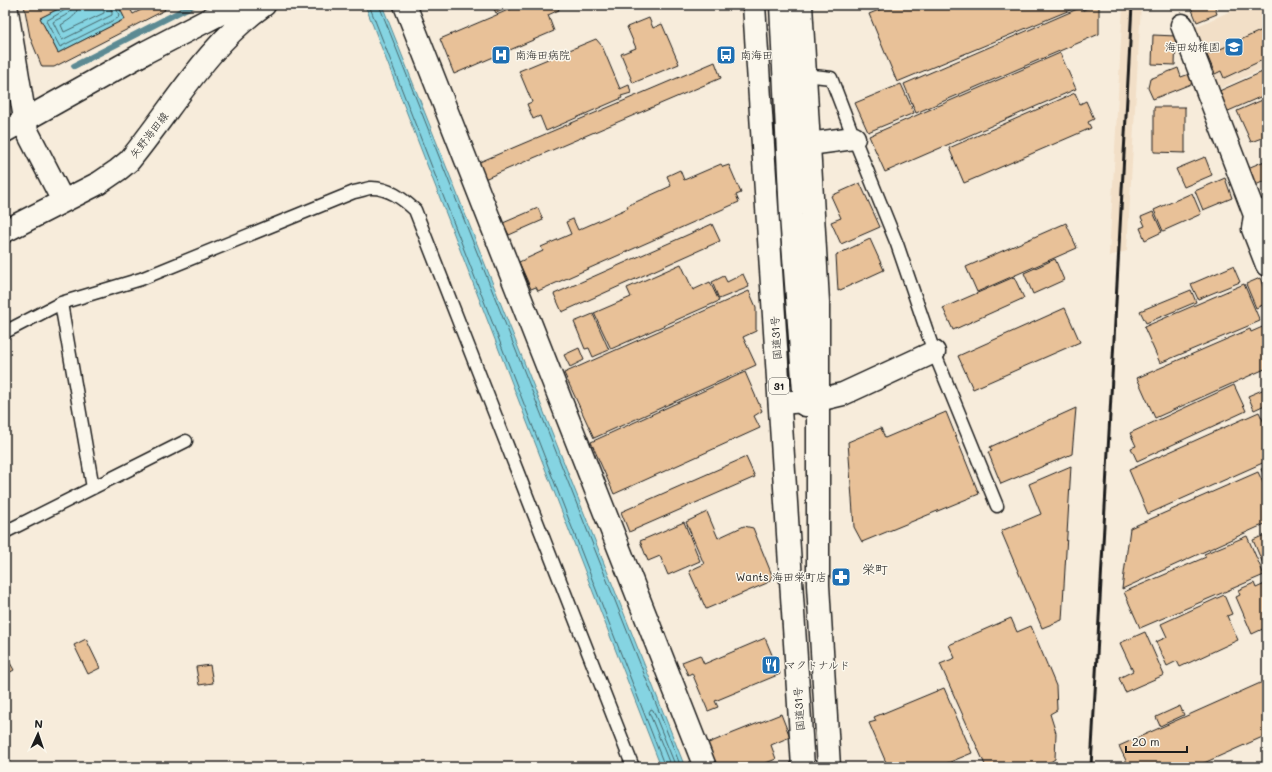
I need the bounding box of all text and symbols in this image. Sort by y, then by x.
school or university icon: 海田幼稚園 [1223,36,1245,58]
place label: 海田幼稚園 [1165,39,1220,54]
hospital icon: 南海田病院 [490,44,512,66]
bus stop icon: 南海田 [715,44,737,66]
place label: 南海田病院 [515,47,570,62]
place label: 南海田 [740,47,773,62]
street label: 矢野海田線 [126,108,171,161]
street label: 国道31号 [766,315,785,361]
road number: 31 [769,378,789,394]
district label: 栄町 [862,560,888,577]
pharmacy icon: Wants 海田栄町店 [830,566,852,588]
place label: Wants 海田栄町店 [736,569,827,584]
restaurant icon: マクドナルド [760,654,782,676]
place label: マクドナルド [785,657,850,672]
street label: 国道31号 [789,686,808,732]
north arrow [18,714,58,754]
text: N [34,716,43,731]
scale bar [1126,728,1187,754]
text: 20 m [1132,733,1160,749]

